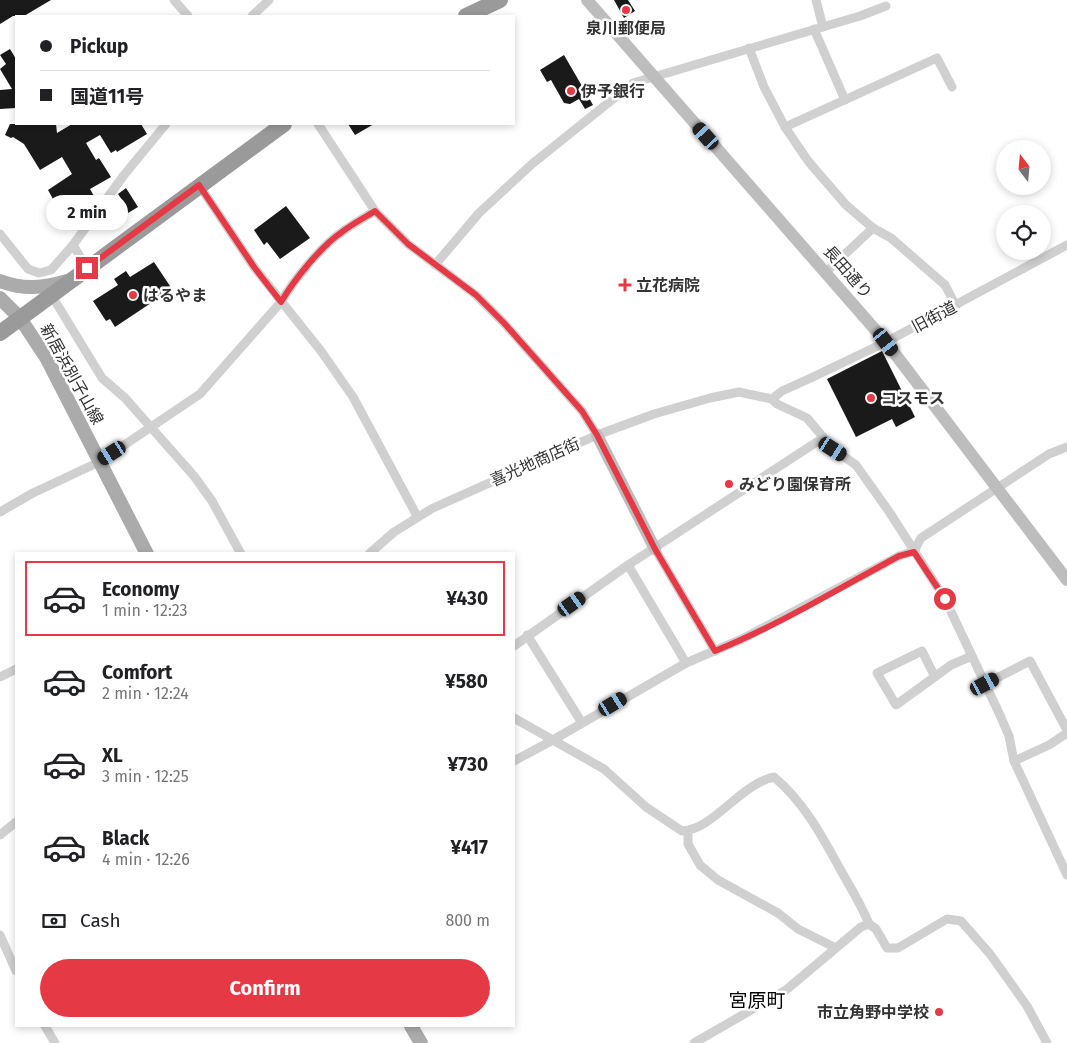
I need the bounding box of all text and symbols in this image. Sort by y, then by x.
marker: 泉川郵便局 [620,4,632,16]
place label: 泉川郵便局 [586,19,666,38]
text: Pickup [70,35,128,58]
place label: 伊予銀行 [580,82,645,101]
text: 国道11号 [70,85,144,108]
marker: 伊予銀行 [565,85,577,97]
car [690,120,721,152]
north arrow [996,140,1051,195]
map controls [996,140,1051,260]
callout: 2 min [46,196,128,230]
text: 2 min [67,203,107,222]
button: locate [996,205,1051,260]
street label: 長田通り [820,242,876,302]
route end [76,257,98,279]
place label: 立花病院 [636,276,700,295]
marker: 立花病院 [618,278,632,292]
place label: はるやま [143,286,207,305]
marker: はるやま [127,289,139,301]
street label: 旧街道 [908,297,960,337]
street label: 新居浜別子山線 [37,320,107,428]
car [870,326,901,358]
place label: コスモス [881,389,945,408]
marker: コスモス [865,392,877,404]
street label: 喜光地商店街 [487,434,583,490]
car [816,435,849,463]
car [95,439,128,467]
place label: みどり園保育所 [739,475,851,494]
marker: みどり園保育所 [723,478,735,490]
icon: car [42,576,87,621]
text: Economy [102,578,179,601]
text: ¥430 [446,587,488,610]
route start [934,588,956,610]
car [555,589,588,619]
text: 1 min · 12:23 [102,601,188,620]
icon: car [42,659,87,704]
text: Comfort [102,661,172,684]
text: ¥580 [445,670,488,693]
car [968,670,1001,698]
text: 2 min · 12:24 [102,684,189,703]
car [596,690,629,718]
icon: car [42,742,87,787]
text: XL [102,744,123,767]
text: ¥730 [447,753,488,776]
text: 3 min · 12:25 [102,767,189,786]
icon: car [42,825,87,870]
text: Black [102,827,149,850]
text: ¥417 [451,836,488,859]
text: 4 min · 12:26 [102,850,190,869]
icon: cash [40,907,68,935]
text: Cash [80,909,121,932]
text: 800 m [445,911,490,930]
button: Confirm [40,959,490,1017]
district label: 宮原町 [728,989,786,1012]
place label: 市立角野中学校 [817,1003,929,1022]
marker: 市立角野中学校 [933,1006,945,1018]

